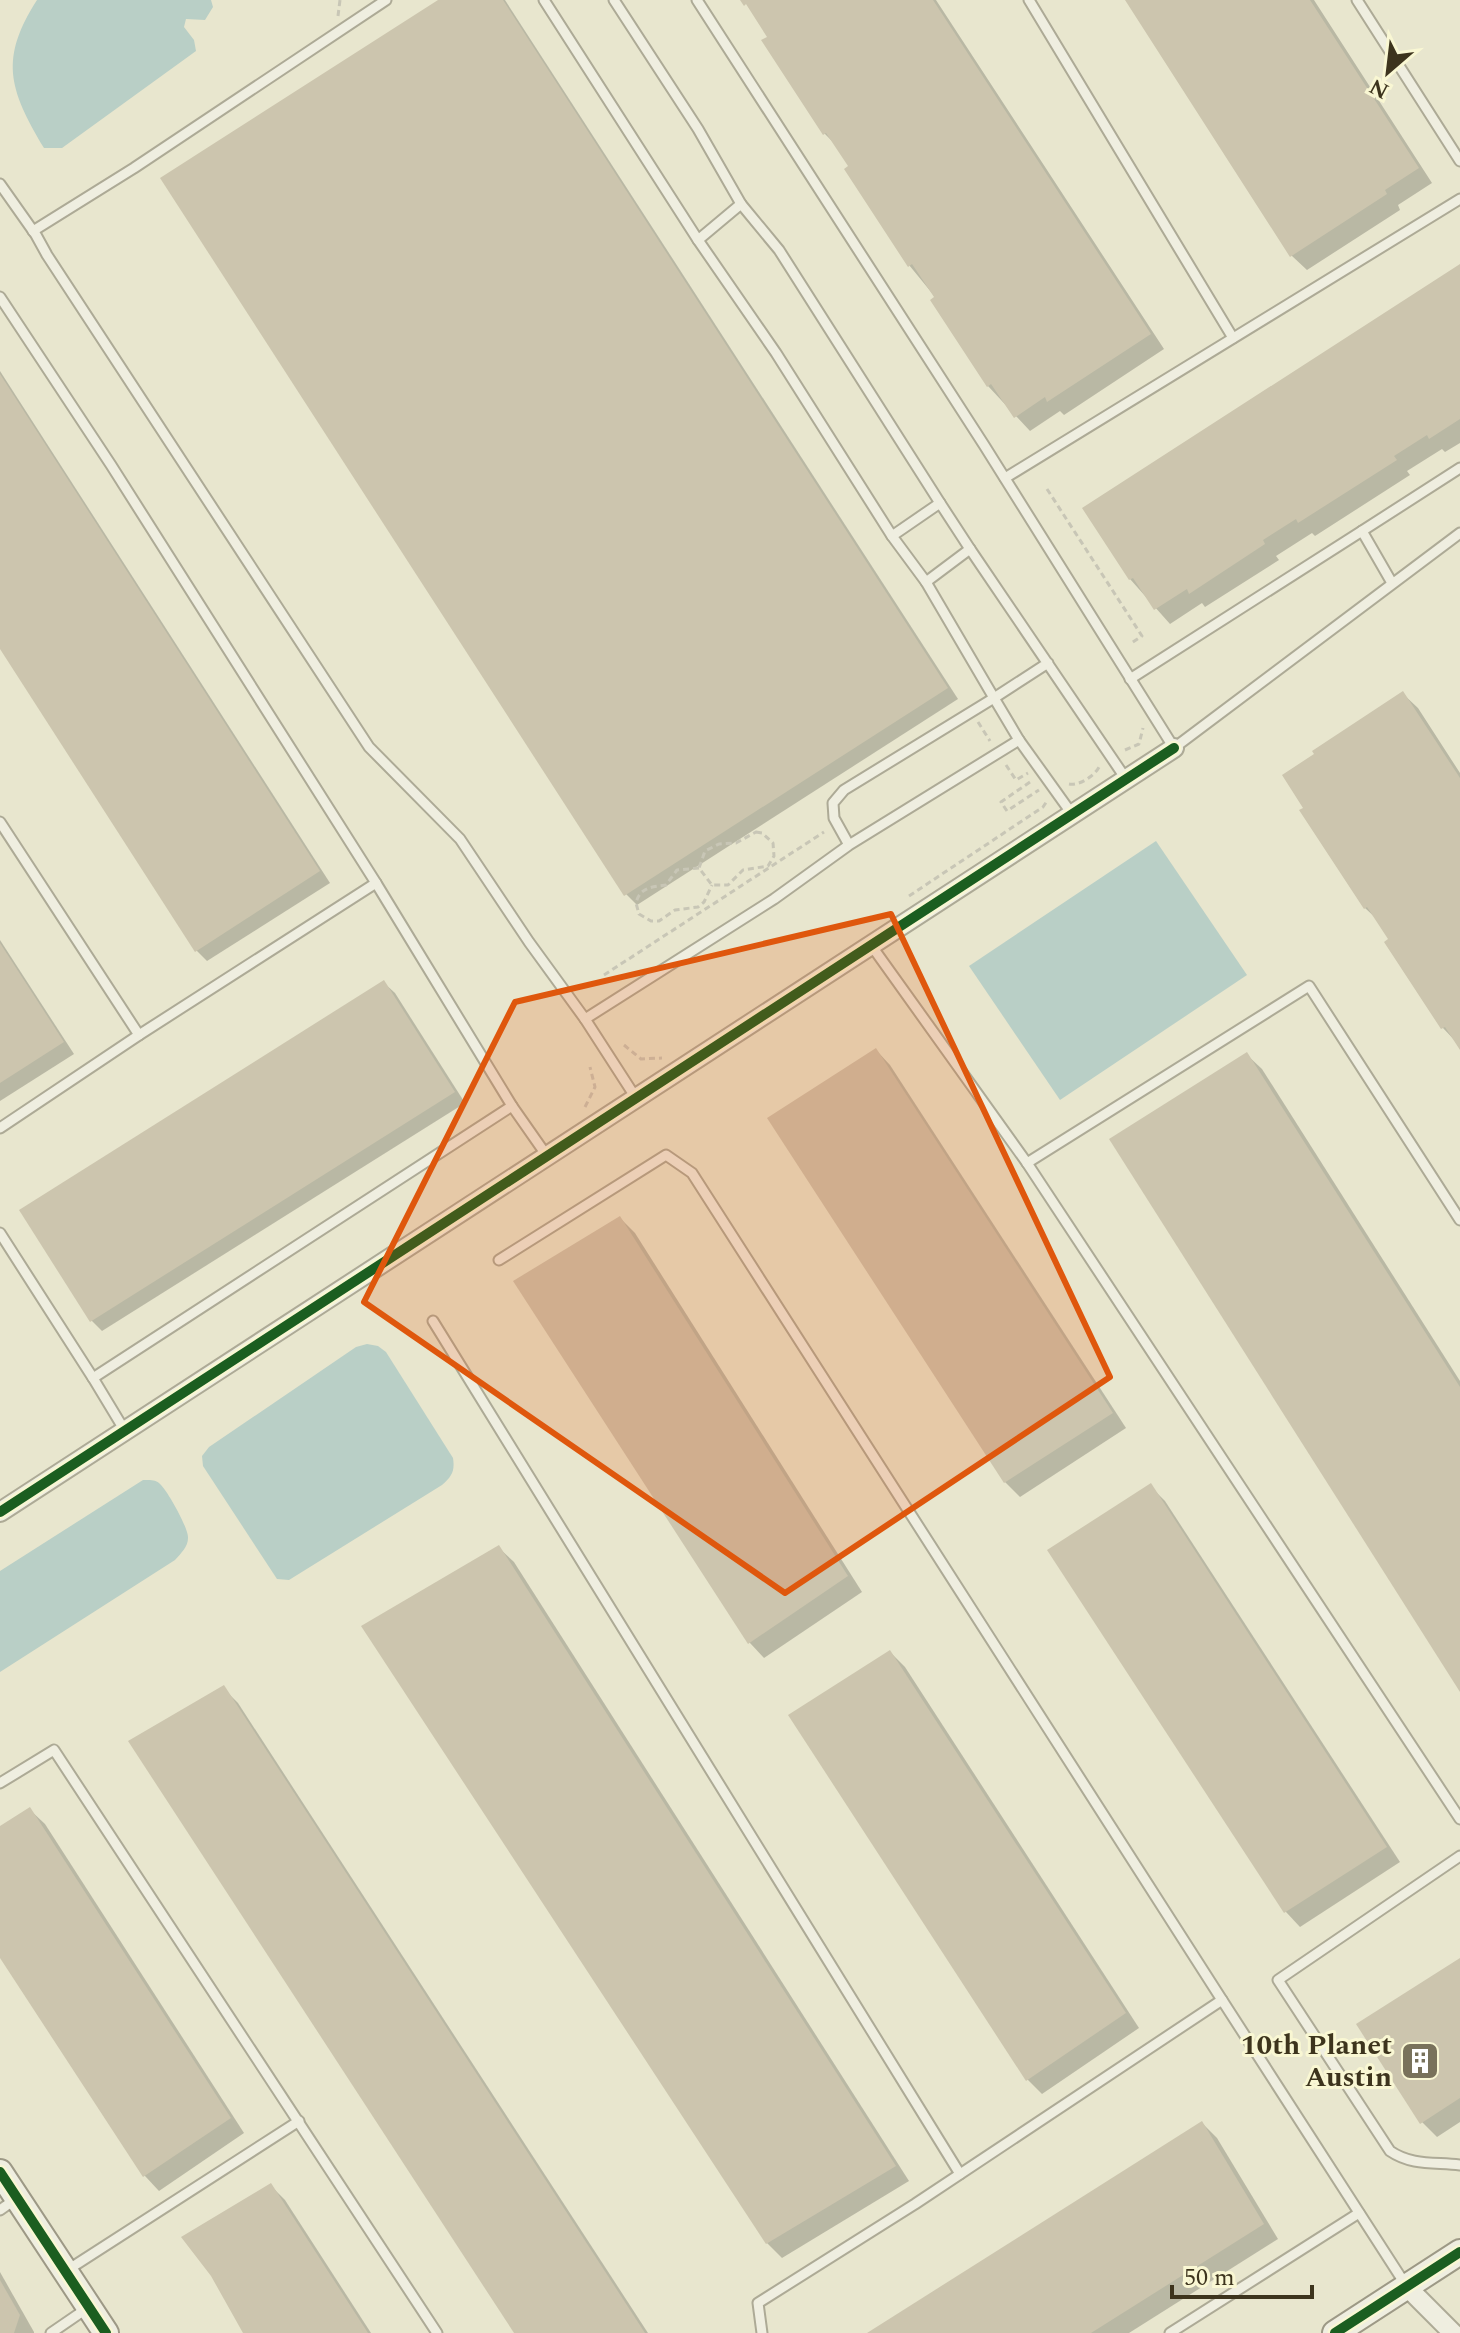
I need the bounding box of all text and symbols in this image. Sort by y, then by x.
north arrow [1348,32,1428,112]
text: N [1364,70,1395,107]
place label: 10th Planet Austin [1241,2024,1392,2099]
building icon: 10th Planet Austin [1399,2040,1441,2082]
scale bar [1172,2249,1312,2299]
text: 50 m [1184,2260,1235,2296]

